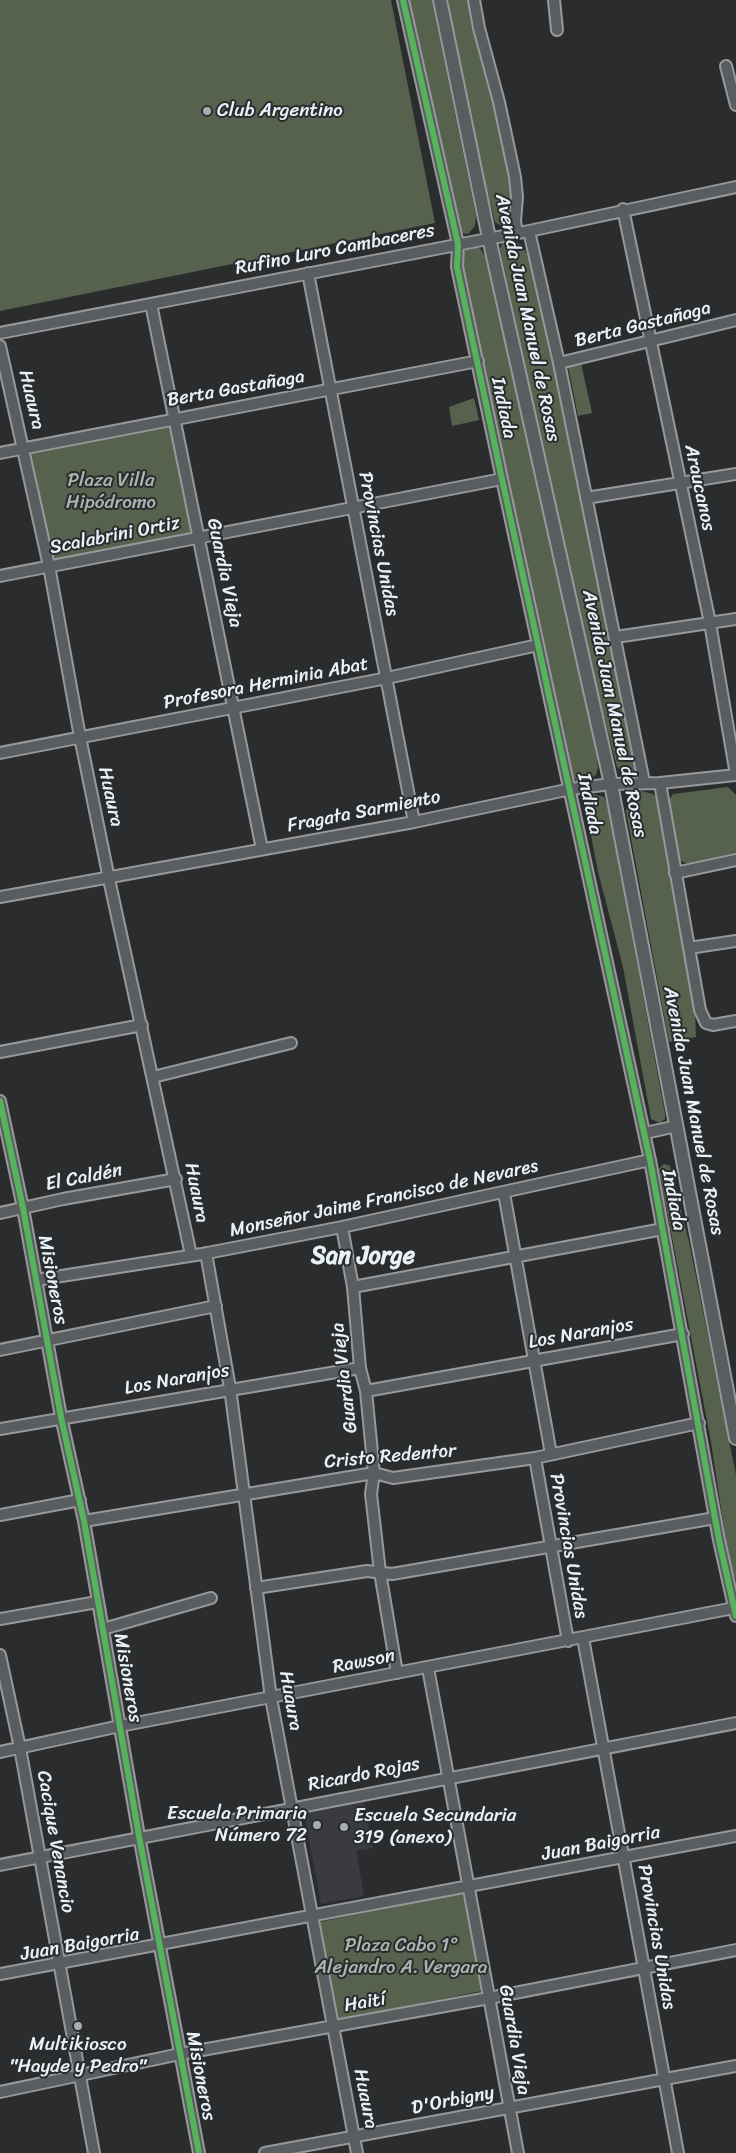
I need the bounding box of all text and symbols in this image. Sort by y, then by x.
place label: Club Argentino [217,100,343,122]
marker: Club Argentino [201,105,213,117]
street label: Avenida Juan Manuel de Rosas [490,192,564,444]
street label: Rufino Luro Cambaceres [233,219,437,281]
street label: Berta Gastañaga [573,297,713,353]
street label: Berta Gastañaga [165,366,307,412]
street label: Huaura [13,368,49,432]
street label: Indiada [485,375,521,441]
street label: Araucanos [679,443,719,533]
park label: Plaza Villa Hipódromo [66,470,156,514]
street label: Provincias Unidas [353,470,403,618]
street label: Scalabrini Ortiz [48,512,182,560]
street label: Guardia Vieja [201,516,247,630]
street label: Avenida Juan Manuel de Rosas [577,588,651,840]
street label: Profesora Herminia Abat [162,653,370,715]
street label: Huaura [93,765,127,829]
street label: Indiada [571,771,607,837]
street label: Fragata Sarmiento [286,786,442,838]
street label: Avenida Juan Manuel de Rosas [658,985,728,1237]
street label: Monseñor Jaime Francisco de Nevares [228,1155,540,1243]
street label: El Caldén [44,1159,124,1197]
street label: Huaura [179,1161,213,1225]
street label: Indiada [656,1167,690,1233]
street label: Misioneros [32,1233,72,1327]
district label: San Jorge [311,1243,415,1271]
street label: Los Naranjos [527,1314,635,1354]
street label: Guardia Vieja [327,1321,363,1435]
street label: Los Naranjos [123,1360,231,1400]
street label: Cristo Redentor [323,1440,457,1474]
street label: Provincias Unidas [544,1472,592,1620]
street label: Misioneros [108,1632,146,1724]
street label: Rawson [331,1645,397,1679]
street label: Huaura [274,1669,306,1733]
street label: Ricardo Rojas [306,1753,422,1797]
street label: Cacique Venancio [31,1769,79,1915]
place label: Escuela Primaria Número 72 [167,1803,307,1847]
place label: Escuela Secundaria 319 (anexo) [354,1805,516,1849]
marker: Escuela Primaria Número 72 [311,1819,323,1831]
marker: Escuela Secundaria 319 (anexo) [338,1821,350,1833]
street label: Juan Baigorria [540,1821,662,1867]
street label: Provincias Unidas [632,1863,680,2011]
street label: Juan Baigorria [19,1923,141,1967]
park label: Plaza Cabo 1° Alejandro A. Vergara [315,1935,487,1979]
street label: Guardia Vieja [493,1983,535,2097]
street label: Haití [342,1988,388,2018]
marker: Multikiosco "Hayde y Pedro" [72,2020,84,2032]
street label: Misioneros [180,2029,220,2123]
place label: Multikiosco "Hayde y Pedro" [10,2034,146,2078]
street label: Huaura [348,2067,382,2131]
street label: D'Orbigny [410,2082,496,2120]

